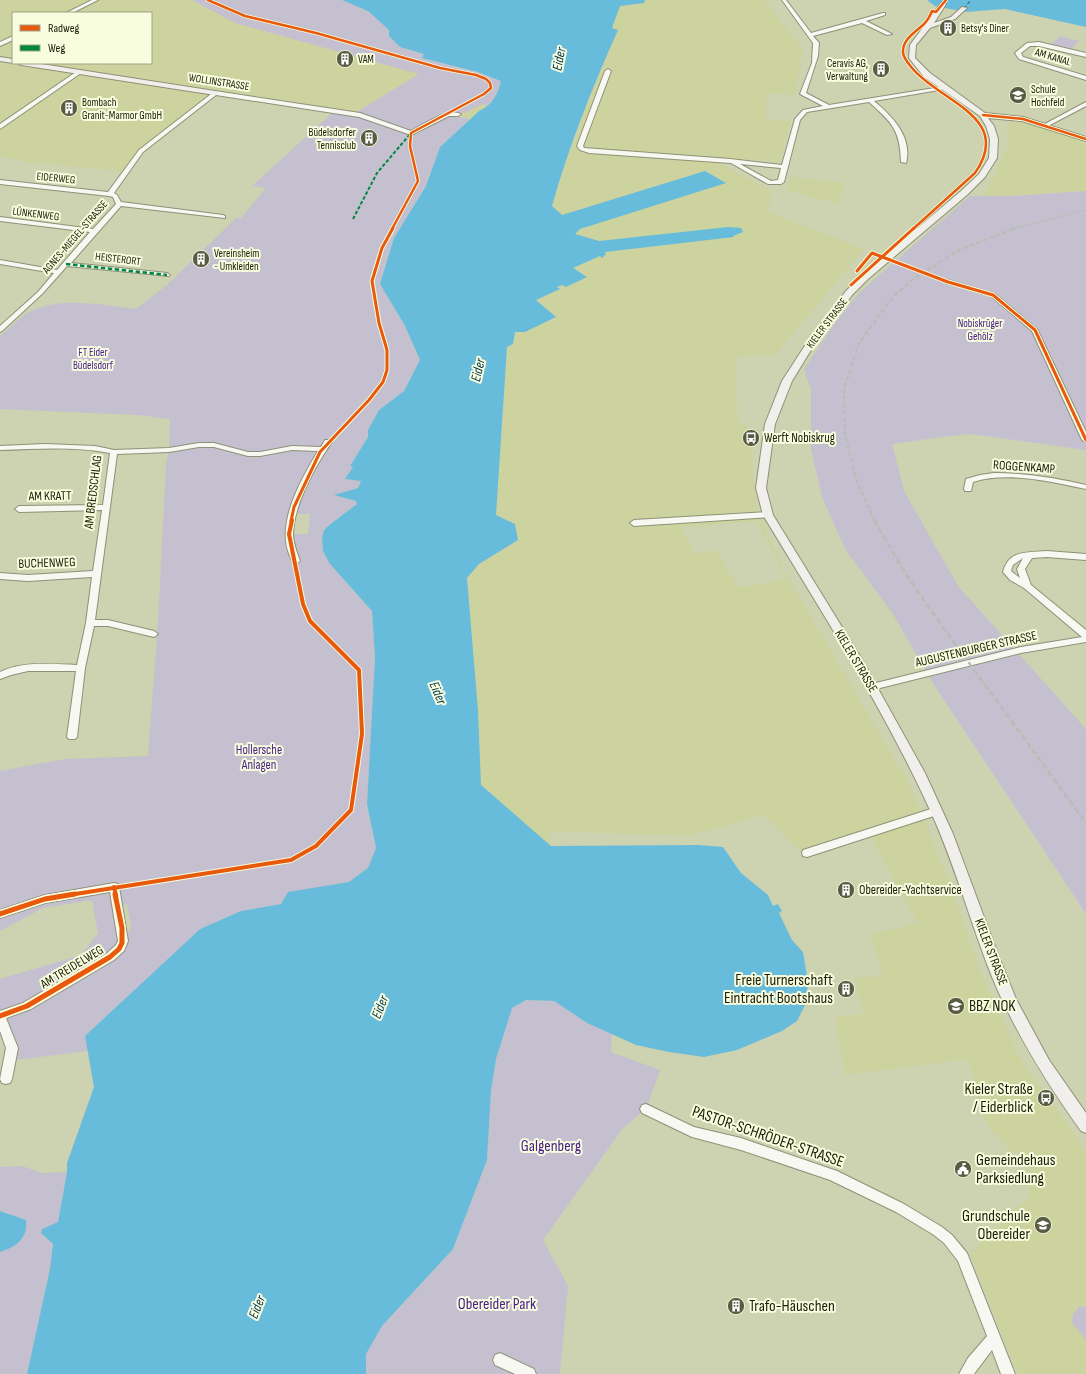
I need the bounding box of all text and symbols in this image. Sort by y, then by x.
legend [12,12,152,64]
building icon: Betsy's Diner [938,18,958,38]
text: Radweg [48,21,80,36]
place label: Betsy's Diner [961,22,1009,35]
text: Weg [48,41,65,56]
water label: Eider [548,45,570,72]
street label: AM KANAL [1032,45,1073,69]
building icon: VAM [335,49,355,69]
place label: VAM [358,53,374,66]
place label: Ceravis AG, Verwaltung [826,57,869,83]
building icon: Ceravis AG, Verwaltung [871,59,891,79]
street label: WOLLINSTRASSE [188,71,250,93]
place label: Schule Hochfeld [1031,83,1065,109]
school or university icon: Schule Hochfeld [1008,85,1028,105]
place label: Bombach Granit-Marmor GmbH [82,96,162,122]
building icon: Bombach Granit-Marmor GmbH [59,98,79,118]
place label: Büdelsdorfer Tennisclub [309,126,356,152]
building icon: Büdelsdorfer Tennisclub [359,128,379,148]
street label: EIDERWEG [36,170,76,186]
street label: AGNES-MIEGEL-STRASSE [39,198,110,277]
street label: LÜNKENWEG [12,205,60,223]
place label: Vereinsheim - Umkleiden [214,247,259,273]
building icon: Vereinsheim - Umkleiden [191,249,211,269]
street label: HEISTERORT [94,250,142,268]
street label: KIELER STRASSE [804,295,850,351]
park label: Nobiskrüger Gehölz [958,317,1002,343]
park label: FT Eider Büdelsdorf [73,346,114,372]
water label: Eider [467,356,489,383]
bus stop icon: Werft Nobiskrug [741,428,761,448]
place label: Werft Nobiskrug [764,430,835,446]
street label: AM BREDSCHLAG [80,454,105,531]
street label: ROGGENKAMP [993,457,1056,477]
street label: AM KRATT [28,488,71,504]
street label: BUCHENWEG [18,554,76,572]
street label: KIELER STRASSE [831,627,881,695]
street label: AUGUSTENBURGER STRASSE [913,627,1038,671]
water label: Eider [426,679,451,708]
park label: Hollersche Anlagen [236,742,282,773]
building icon: Obereider-Yachtservice [836,880,856,900]
place label: Obereider-Yachtservice [859,882,962,898]
street label: KIELER STRASSE [971,916,1011,988]
street label: AM TREIDELWEG [37,942,106,993]
place label: Freie Turnerschaft Eintracht Bootshaus [724,971,833,1008]
building icon: Freie Turnerschaft Eintracht Bootshaus [836,979,856,999]
water label: Eider [368,992,393,1021]
school or university icon: BBZ NOK [946,996,966,1016]
place label: BBZ NOK [969,997,1016,1016]
place label: Kieler Straße / Eiderblick [964,1080,1033,1117]
bus stop icon: Kieler Straße / Eiderblick [1036,1088,1056,1108]
street label: PASTOR-SCHRÖDER-STRASSE [690,1102,846,1172]
park label: Galgenberg [521,1137,581,1156]
place label: Gemeindehaus Parksiedlung [976,1151,1056,1188]
public building icon: Gemeindehaus Parksiedlung [953,1159,973,1179]
place label: Grundschule Obereider [962,1207,1030,1244]
school or university icon: Grundschule Obereider [1033,1215,1053,1235]
water label: Eider [245,1292,270,1321]
park label: Obereider Park [458,1295,536,1314]
building icon: Trafo-Häuschen [726,1296,746,1316]
place label: Trafo-Häuschen [749,1297,835,1316]

